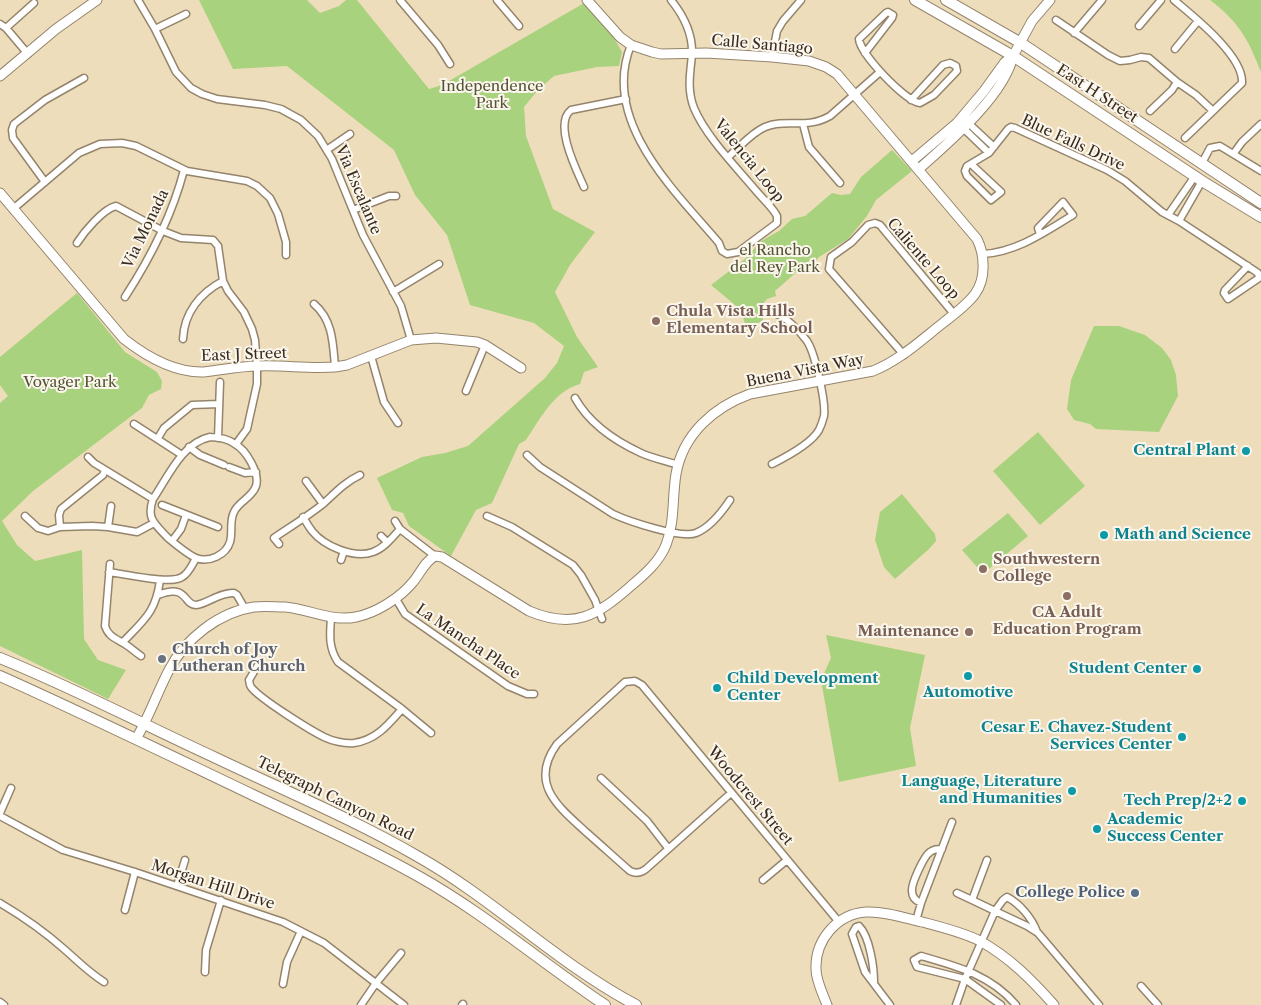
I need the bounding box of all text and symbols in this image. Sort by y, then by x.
street label: Calle Santiago [710,32,814,58]
street label: East H Street [1053,61,1141,127]
park label: Independence Park [441,78,543,113]
street label: Blue Falls Drive [1018,111,1128,175]
street label: Valencia Loop [710,116,788,206]
street label: Via Escalante [331,143,385,237]
street label: Via Monada [119,187,173,271]
street label: Caliente Loop [883,215,963,303]
park label: el Rancho del Rey Park [730,242,820,277]
place label: Chula Vista Hills Elementary School [666,303,813,338]
marker: Chula Vista Hills Elementary School [650,315,662,327]
street label: East J Street [201,345,287,365]
street label: Buena Vista Way [745,351,865,391]
park label: Voyager Park [23,374,117,392]
place label: Central Plant [1133,442,1236,460]
marker: Central Plant [1240,445,1252,457]
place label: Math and Science [1114,526,1251,544]
marker: Math and Science [1098,529,1110,541]
place label: Southwestern College [993,551,1100,586]
marker: Southwestern College [977,563,989,575]
marker: CA Adult Education Program [1061,590,1073,602]
street label: La Mancha Place [412,600,524,684]
place label: CA Adult Education Program [992,604,1142,639]
place label: Maintenance [857,623,959,641]
marker: Maintenance [963,626,975,638]
place label: Church of Joy Lutheran Church [172,641,305,676]
marker: Church of Joy Lutheran Church [156,653,168,665]
place label: Student Center [1069,660,1187,678]
marker: Student Center [1191,663,1203,675]
place label: Child Development Center [727,670,878,705]
marker: Automotive [962,670,974,682]
marker: Child Development Center [711,682,723,694]
place label: Automotive [923,684,1013,702]
place label: Cesar E. Chavez-Student Services Center [981,719,1172,754]
marker: Cesar E. Chavez-Student Services Center [1176,731,1188,743]
street label: Woodcrest Street [703,743,797,849]
street label: Telegraph Canyon Road [254,753,416,845]
place label: Language, Literature and Humanities [901,773,1062,808]
marker: Language, Literature and Humanities [1066,785,1078,797]
place label: Tech Prep/2+2 [1124,792,1232,810]
marker: Tech Prep/2+2 [1236,795,1248,807]
place label: Academic Success Center [1107,811,1223,846]
marker: Academic Success Center [1091,823,1103,835]
street label: Morgan Hill Drive [149,857,277,913]
place label: College Police [1015,884,1125,902]
marker: College Police [1129,887,1141,899]

